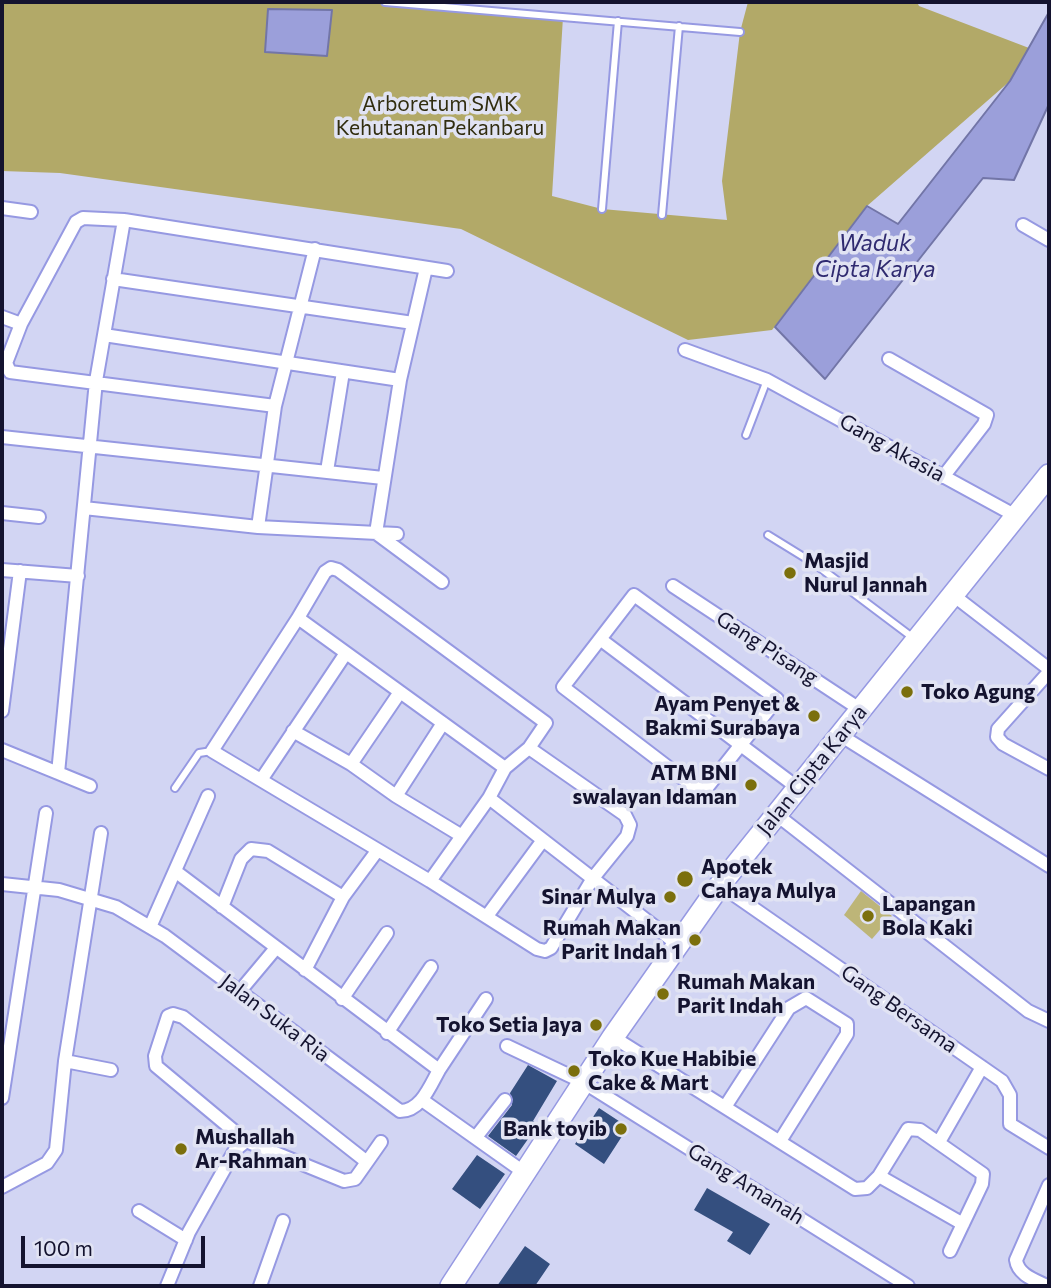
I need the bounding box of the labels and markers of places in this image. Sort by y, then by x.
place label: Masjid Nurul Jannah [804,548,927,598]
marker: Masjid Nurul Jannah [782,565,798,581]
place label: Toko Agung [921,679,1035,705]
marker: Toko Agung [899,684,915,700]
place label: Ayam Penyet & Bakmi Surabaya [645,691,800,741]
marker: Ayam Penyet & Bakmi Surabaya [806,708,822,724]
place label: ATM BNI swalayan Idaman [573,760,737,810]
marker: ATM BNI swalayan Idaman [743,777,759,793]
place label: Apotek Cahaya Mulya [701,854,836,904]
marker: Apotek Cahaya Mulya [675,869,695,889]
place label: Sinar Mulya [541,884,656,910]
marker: Sinar Mulya [662,889,678,905]
place label: Lapangan Bola Kaki [882,891,976,941]
marker: Lapangan Bola Kaki [860,908,876,924]
place label: Rumah Makan Parit Indah 1 [543,915,681,965]
marker: Rumah Makan Parit Indah 1 [687,932,703,948]
place label: Rumah Makan Parit Indah [677,969,815,1019]
marker: Rumah Makan Parit Indah [655,986,671,1002]
place label: Toko Setia Jaya [436,1012,582,1038]
marker: Toko Setia Jaya [588,1017,604,1033]
place label: Toko Kue Habibie Cake & Mart [588,1046,756,1096]
marker: Toko Kue Habibie Cake & Mart [566,1063,582,1079]
place label: Bank toyib [503,1116,607,1142]
marker: Bank toyib [613,1121,629,1137]
place label: Mushallah Ar-Rahman [195,1124,307,1174]
marker: Mushallah Ar-Rahman [173,1141,189,1157]

